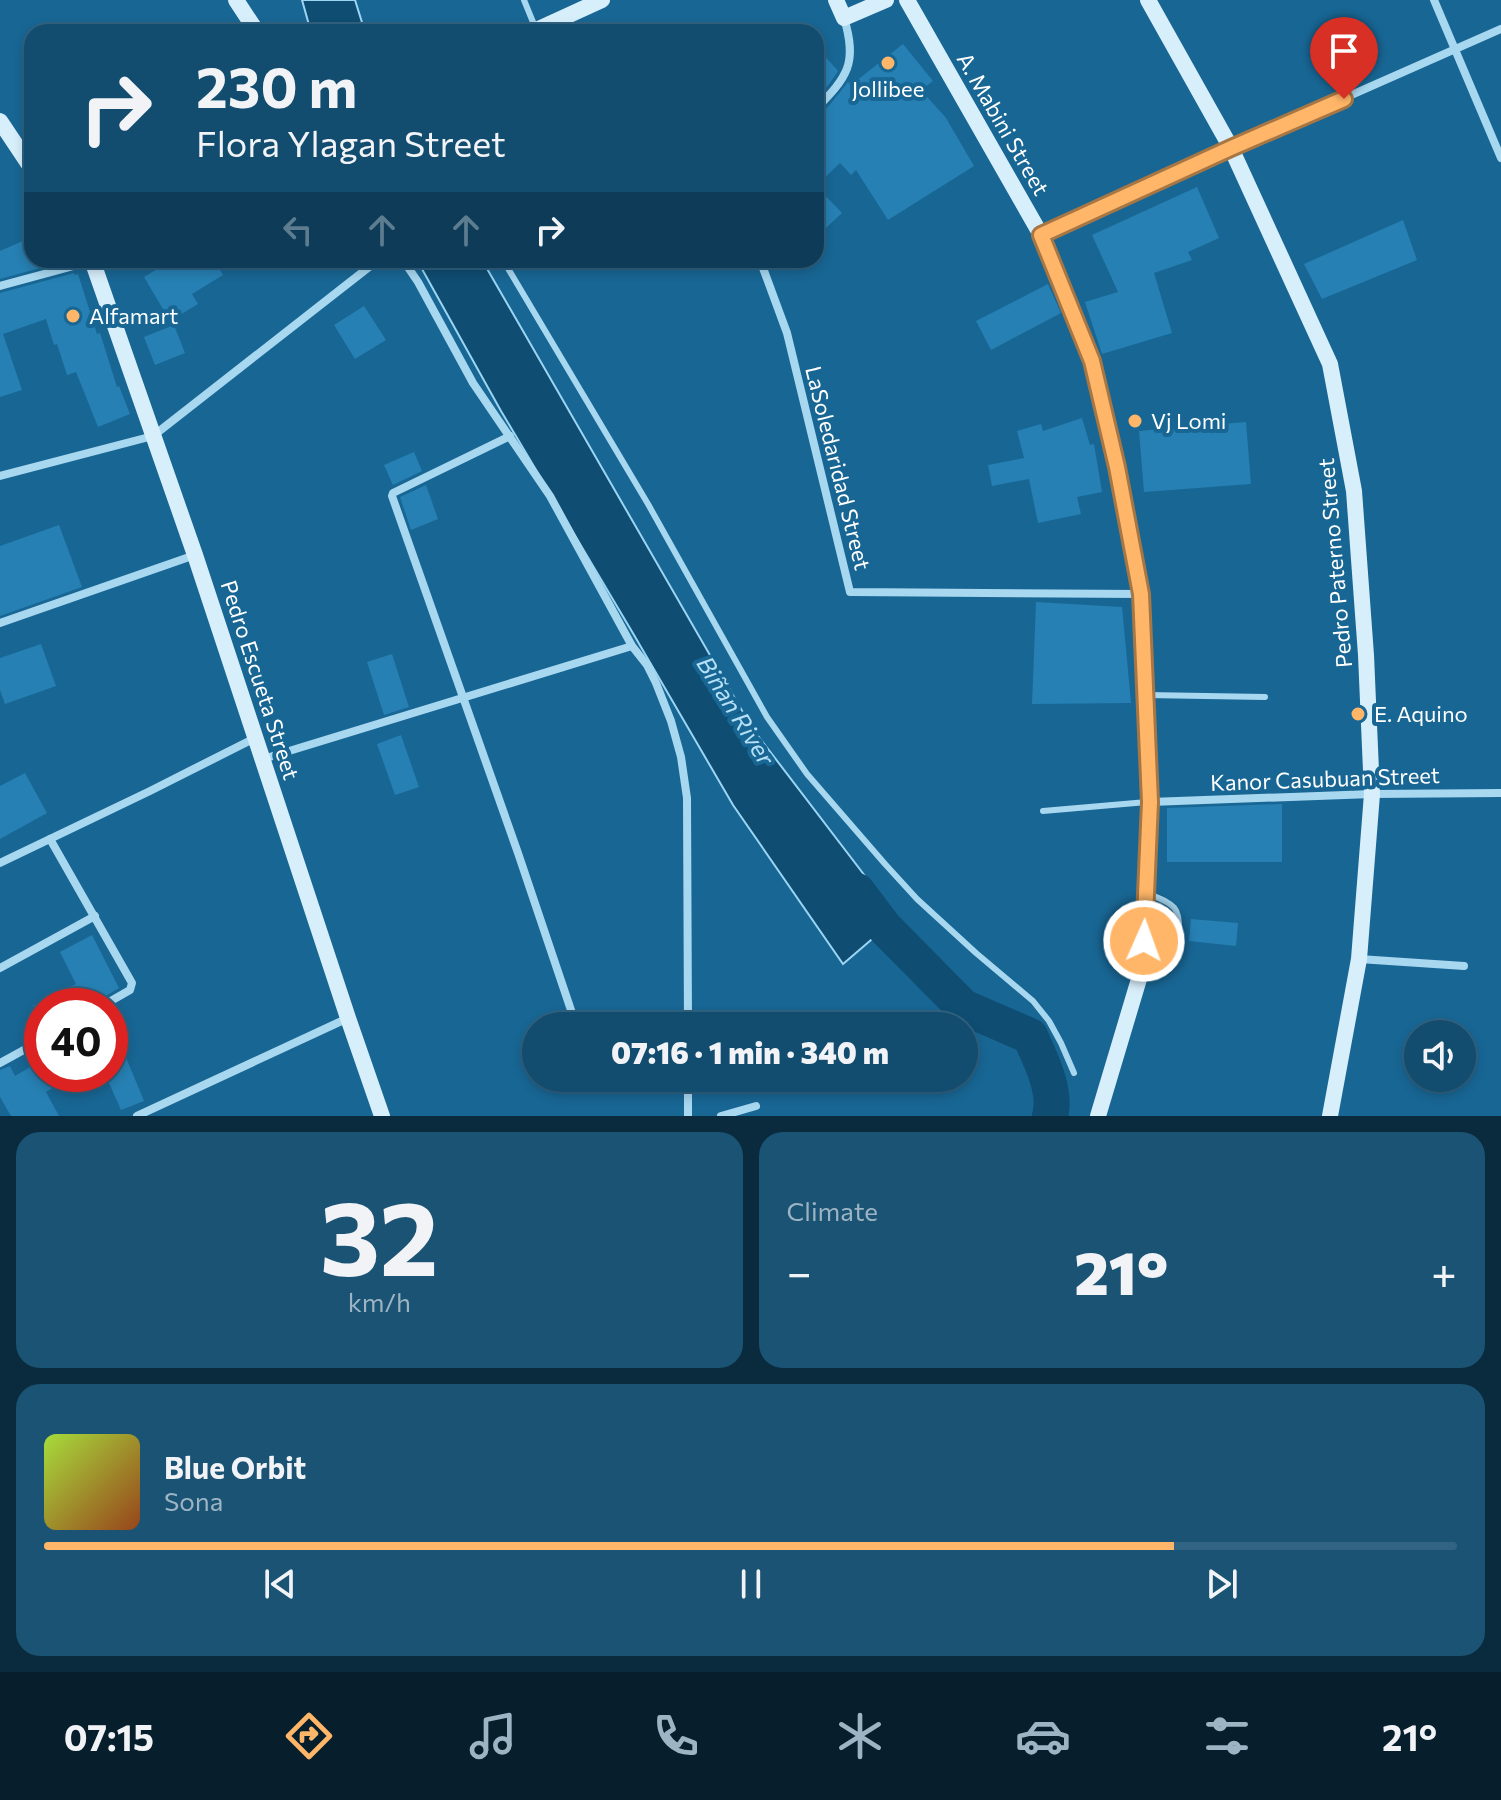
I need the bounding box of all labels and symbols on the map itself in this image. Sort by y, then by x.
pin [1310,17,1378,99]
street label: A. Mabini Street [952,48,1055,200]
marker: Jollibee [879,54,897,72]
place label: Jollibee [852,75,924,102]
place label: Alfamart [89,302,178,329]
marker: Alfamart [64,307,82,325]
street label: LaSoledaridad Street [800,363,877,573]
place label: Vj Lomi [1151,407,1227,434]
marker: Vj Lomi [1126,412,1144,430]
street label: Pedro Paterno Street [1312,457,1357,669]
street label: Pedro Escueta Street [215,577,305,783]
water label: Biñan River [691,650,782,771]
place label: E. Aquino [1374,700,1468,727]
marker: E. Aquino [1349,705,1367,723]
street label: Kanor Casubuan Street [1210,761,1440,796]
position arrow [1102,899,1186,983]
speed limit sign: 40 [24,988,128,1092]

